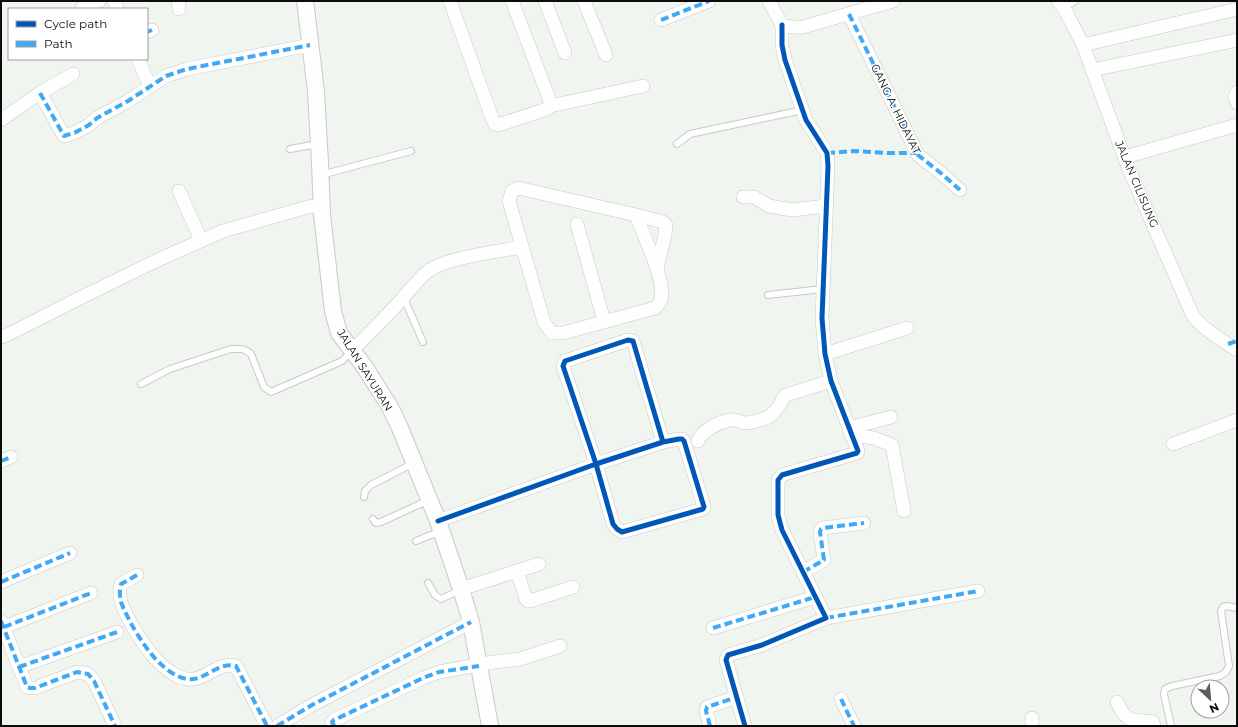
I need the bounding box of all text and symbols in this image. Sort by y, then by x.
legend [8,8,148,60]
text: Cycle path [44,16,107,31]
text: Path [44,36,73,51]
street label: GANG A. HIDAYAT [868,61,924,157]
street label: JALAN CILISUNG [1112,137,1162,230]
street label: JALAN SAYURAN [334,326,396,414]
north arrow [1190,679,1230,719]
text: N [1207,700,1221,716]

